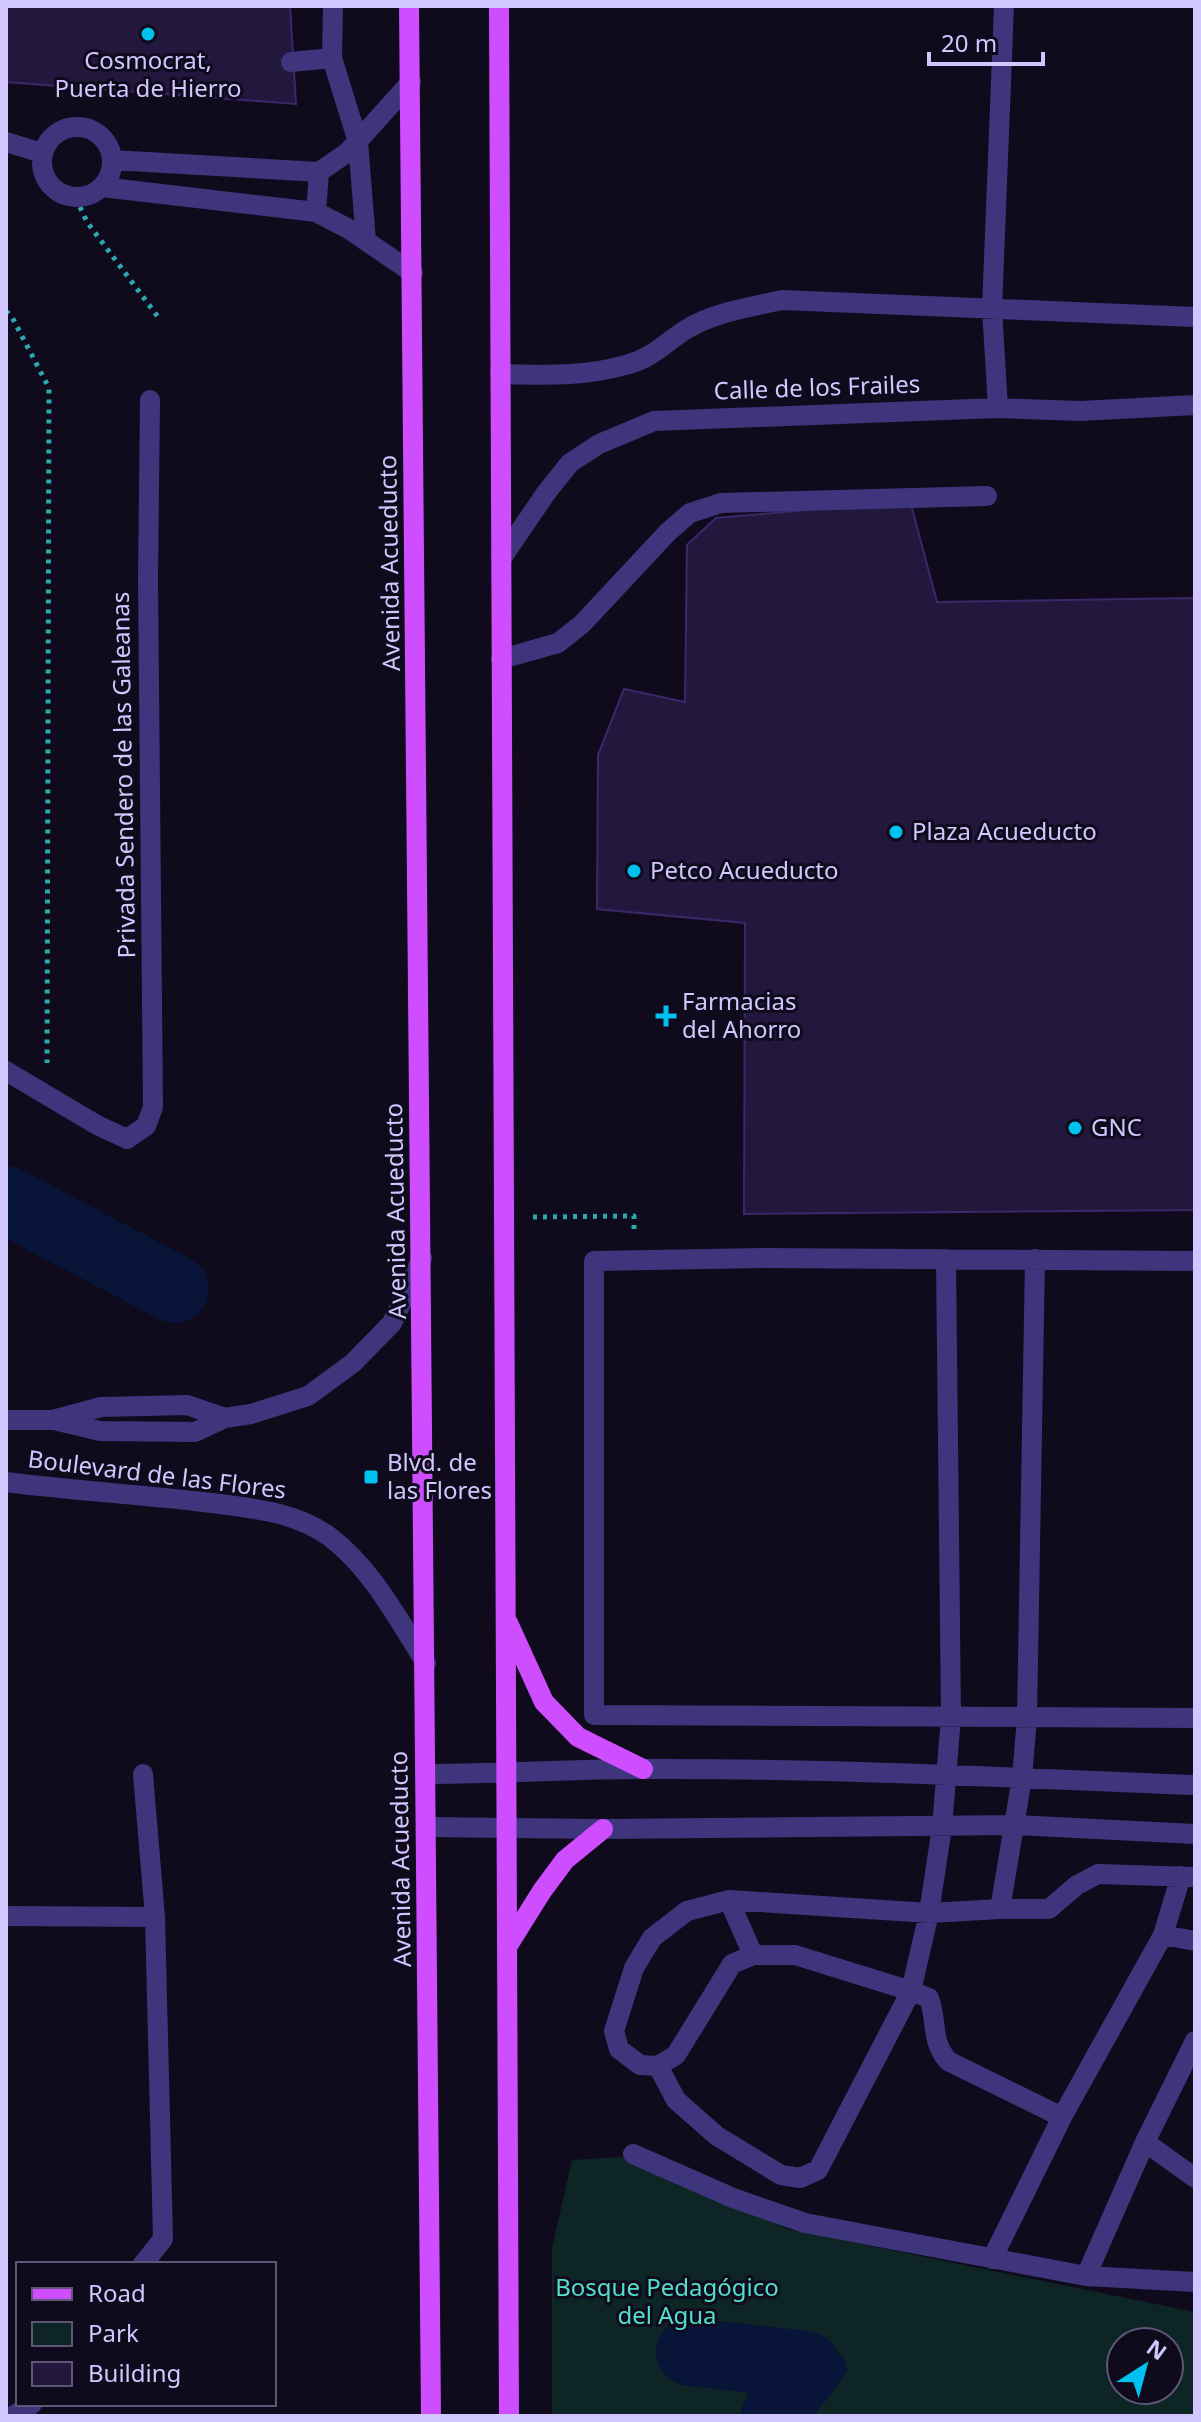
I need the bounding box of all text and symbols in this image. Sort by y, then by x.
scale bar [929,16,1043,66]
marker: Cosmocrat, Puerta de Hierro [139,25,157,43]
text: 20 m [941,26,997,59]
place label: Cosmocrat, Puerta de Hierro [54,43,242,104]
street label: Calle de los Frailes [713,366,921,407]
street label: Avenida Acueducto [370,455,407,671]
street label: Privada Sendero de las Galeanas [103,591,142,959]
place label: Plaza Acueducto [912,814,1097,847]
marker: Plaza Acueducto [887,823,905,841]
place label: Petco Acueducto [650,853,839,886]
marker: Petco Acueducto [625,862,643,880]
place label: Farmacias del Ahorro [682,984,801,1045]
marker: Farmacias del Ahorro [657,1007,675,1025]
street label: Avenida Acueducto [376,1103,413,1319]
place label: GNC [1091,1110,1142,1143]
marker: GNC [1066,1119,1084,1137]
street label: Boulevard de las Flores [26,1441,288,1506]
place label: Blvd. de las Flores [387,1445,492,1506]
marker: Blvd. de las Flores [362,1468,380,1486]
street label: Avenida Acueducto [381,1751,418,1967]
legend [16,2262,276,2406]
park label: Bosque Pedagógico del Agua [555,2270,779,2331]
text: Road [88,2276,146,2309]
text: Park [88,2316,139,2349]
north arrow [1105,2326,1185,2406]
text: N [1141,2332,1173,2366]
text: Building [88,2356,181,2389]

